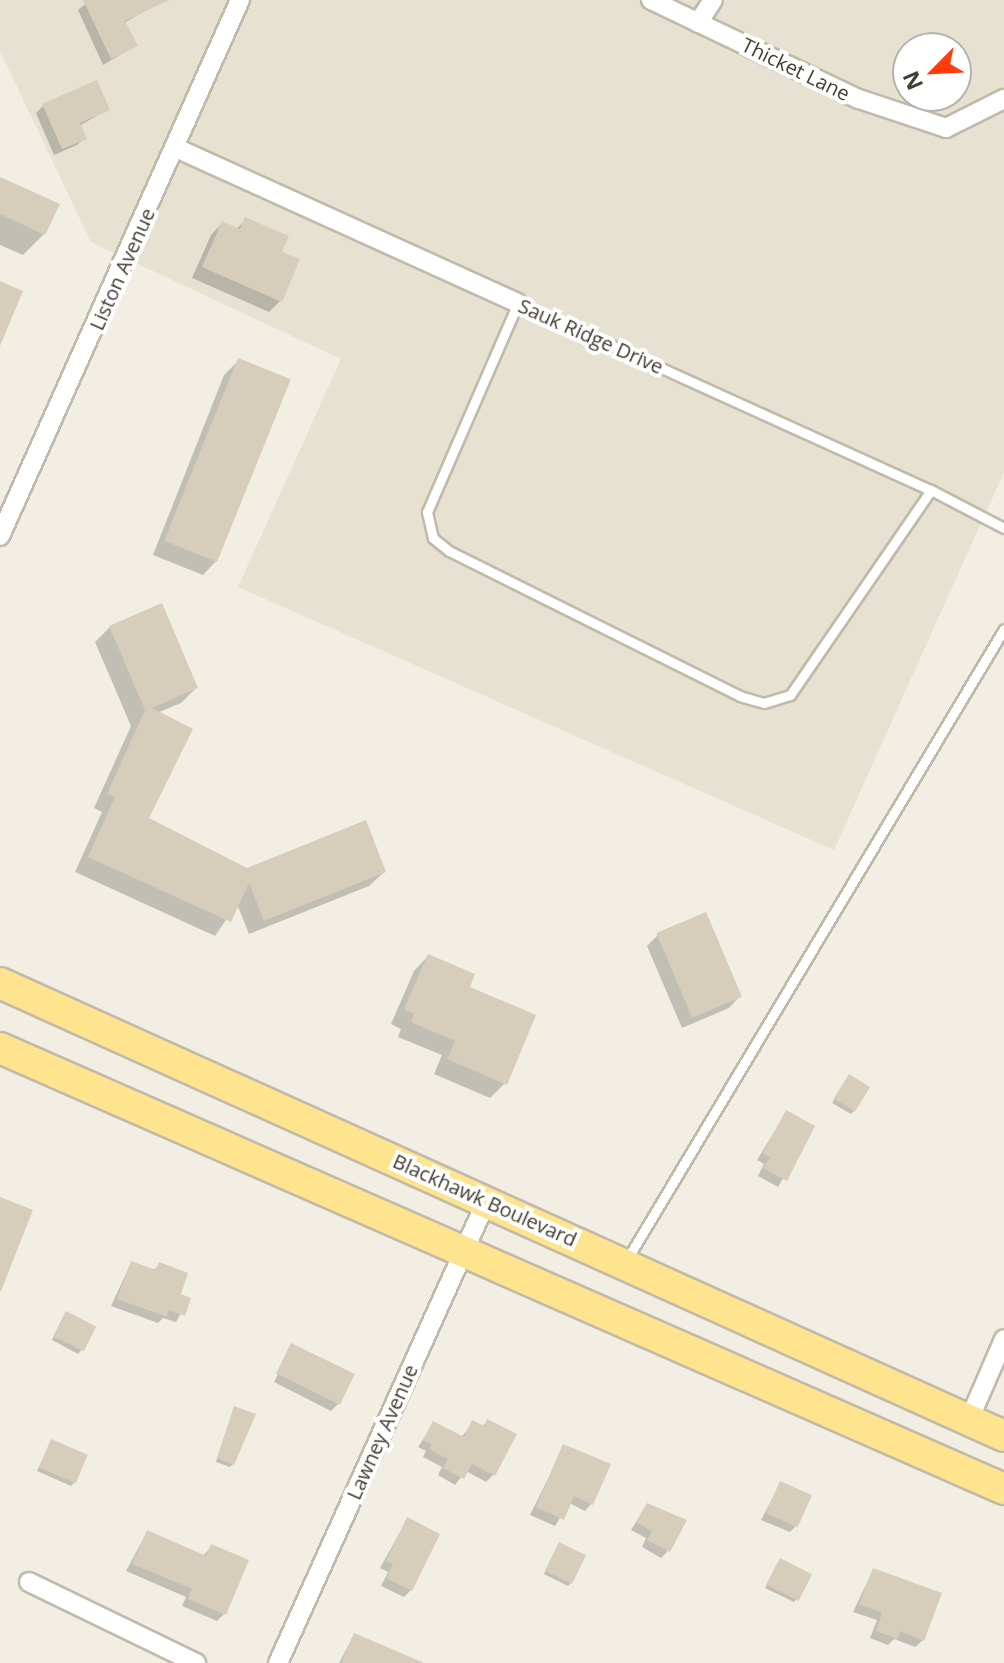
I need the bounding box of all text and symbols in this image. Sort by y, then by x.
north arrow [892,32,972,112]
street label: Thicket Lane [738,33,854,105]
text: N [895,67,929,95]
street label: Liston Avenue [84,204,160,334]
street label: Sauk Ridge Drive [515,293,667,379]
street label: Blackhawk Boulevard [389,1149,581,1251]
street label: Lawney Avenue [341,1361,423,1503]

